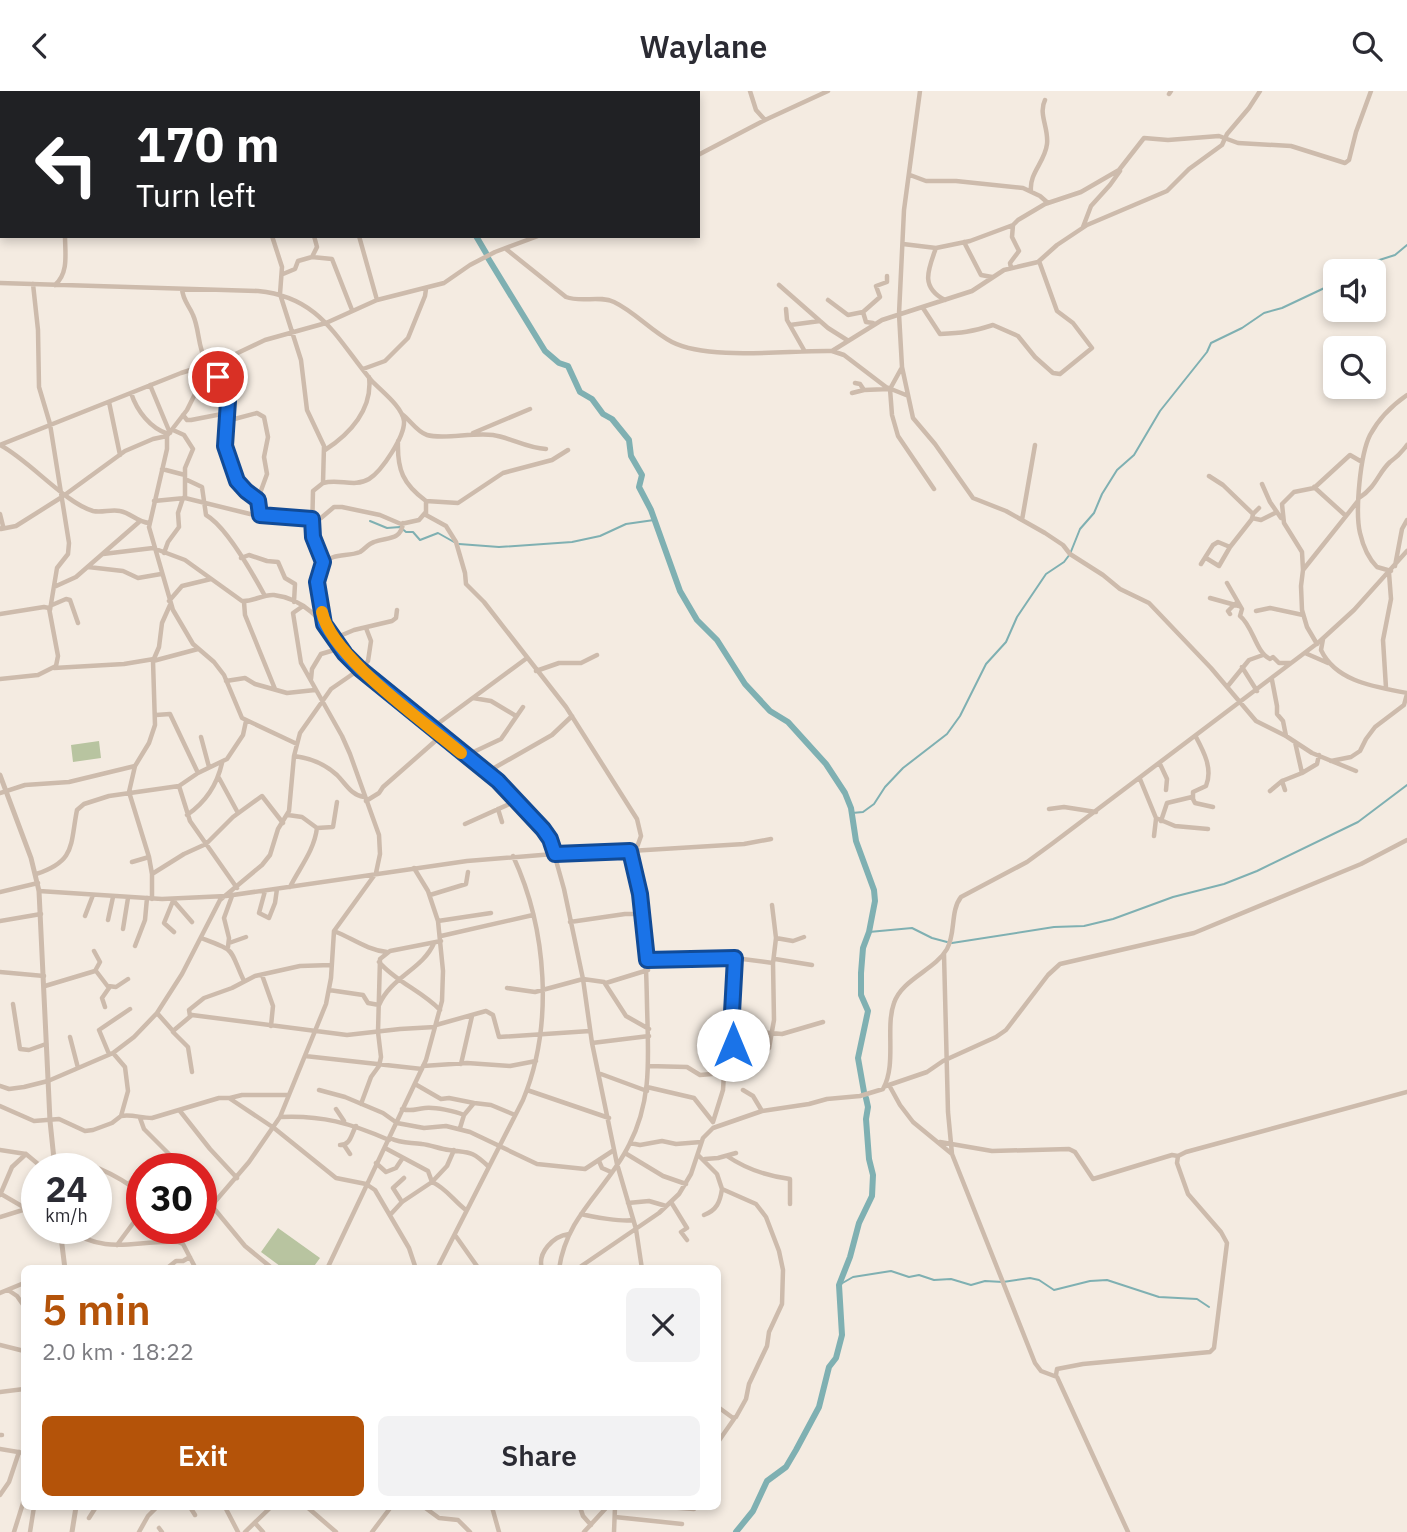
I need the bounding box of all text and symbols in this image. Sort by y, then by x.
text: Waylane [640,25,767,67]
icon: back [21,27,59,65]
icon: search [1348,27,1386,65]
text: 170 m [136,112,280,175]
icon: left [21,119,112,210]
text: Turn left [136,174,256,216]
map controls [1323,259,1386,399]
button: sound [1323,259,1386,322]
button: search [1323,336,1386,399]
pin [188,347,248,407]
icon: arrive [199,358,237,396]
position arrow [696,1008,770,1082]
speed limit sign: 30 [126,1153,217,1244]
text: 24 [45,1166,88,1212]
text: km/h [45,1204,88,1227]
text: 5 min [42,1282,151,1337]
button: close [626,1288,700,1362]
text: 2.0 km · 18:22 [42,1336,194,1366]
button: Exit [42,1416,364,1496]
button: Share [378,1416,700,1496]

